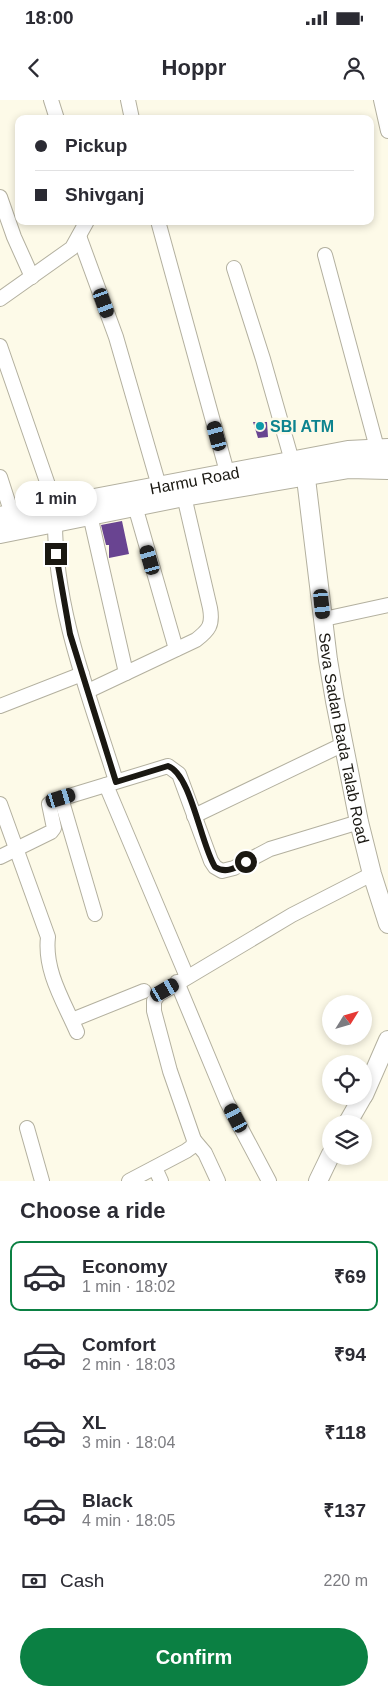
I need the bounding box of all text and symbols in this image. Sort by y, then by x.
text: 18:00 [25,7,74,28]
icon: back [20,54,48,82]
icon: person [340,54,368,82]
text: Hoppr [162,55,226,80]
text: Pickup [65,135,127,156]
text: Shivganj [65,184,144,205]
car [91,286,116,320]
place label: SBI ATM [270,418,334,435]
car [205,420,228,452]
marker: SBI ATM [254,420,266,432]
street label: Harmu Road [148,464,241,497]
callout: 1 min [15,482,97,516]
text: 1 min [35,490,77,507]
route end [45,543,67,565]
car [138,544,161,576]
car [312,588,331,620]
street label: Seva Sadan Bada Talab Road [316,632,372,845]
car [44,786,77,810]
route start [235,851,257,873]
car [148,976,181,1004]
north arrow [322,995,372,1045]
map controls [322,995,372,1165]
button: locate [322,1055,372,1105]
car [222,1101,249,1135]
button: layers [322,1115,372,1165]
text: Choose a ride [20,1198,165,1223]
icon: car [22,1254,67,1299]
text: Economy [82,1256,168,1277]
text: ₹69 [334,1266,366,1287]
text: 1 min · 18:02 [82,1278,175,1295]
icon: car [22,1332,67,1377]
text: Comfort [82,1334,156,1355]
text: ₹94 [334,1344,366,1365]
text: 2 min · 18:03 [82,1356,175,1373]
icon: car [22,1410,67,1455]
text: XL [82,1412,106,1433]
text: ₹118 [324,1422,366,1443]
text: 3 min · 18:04 [82,1434,175,1451]
icon: car [22,1488,67,1533]
text: Black [82,1490,133,1511]
text: ₹137 [323,1500,366,1521]
text: 4 min · 18:05 [82,1512,175,1529]
icon: cash [20,1567,48,1595]
text: Cash [60,1570,104,1591]
text: 220 m [324,1572,368,1589]
button: Confirm [20,1628,368,1686]

